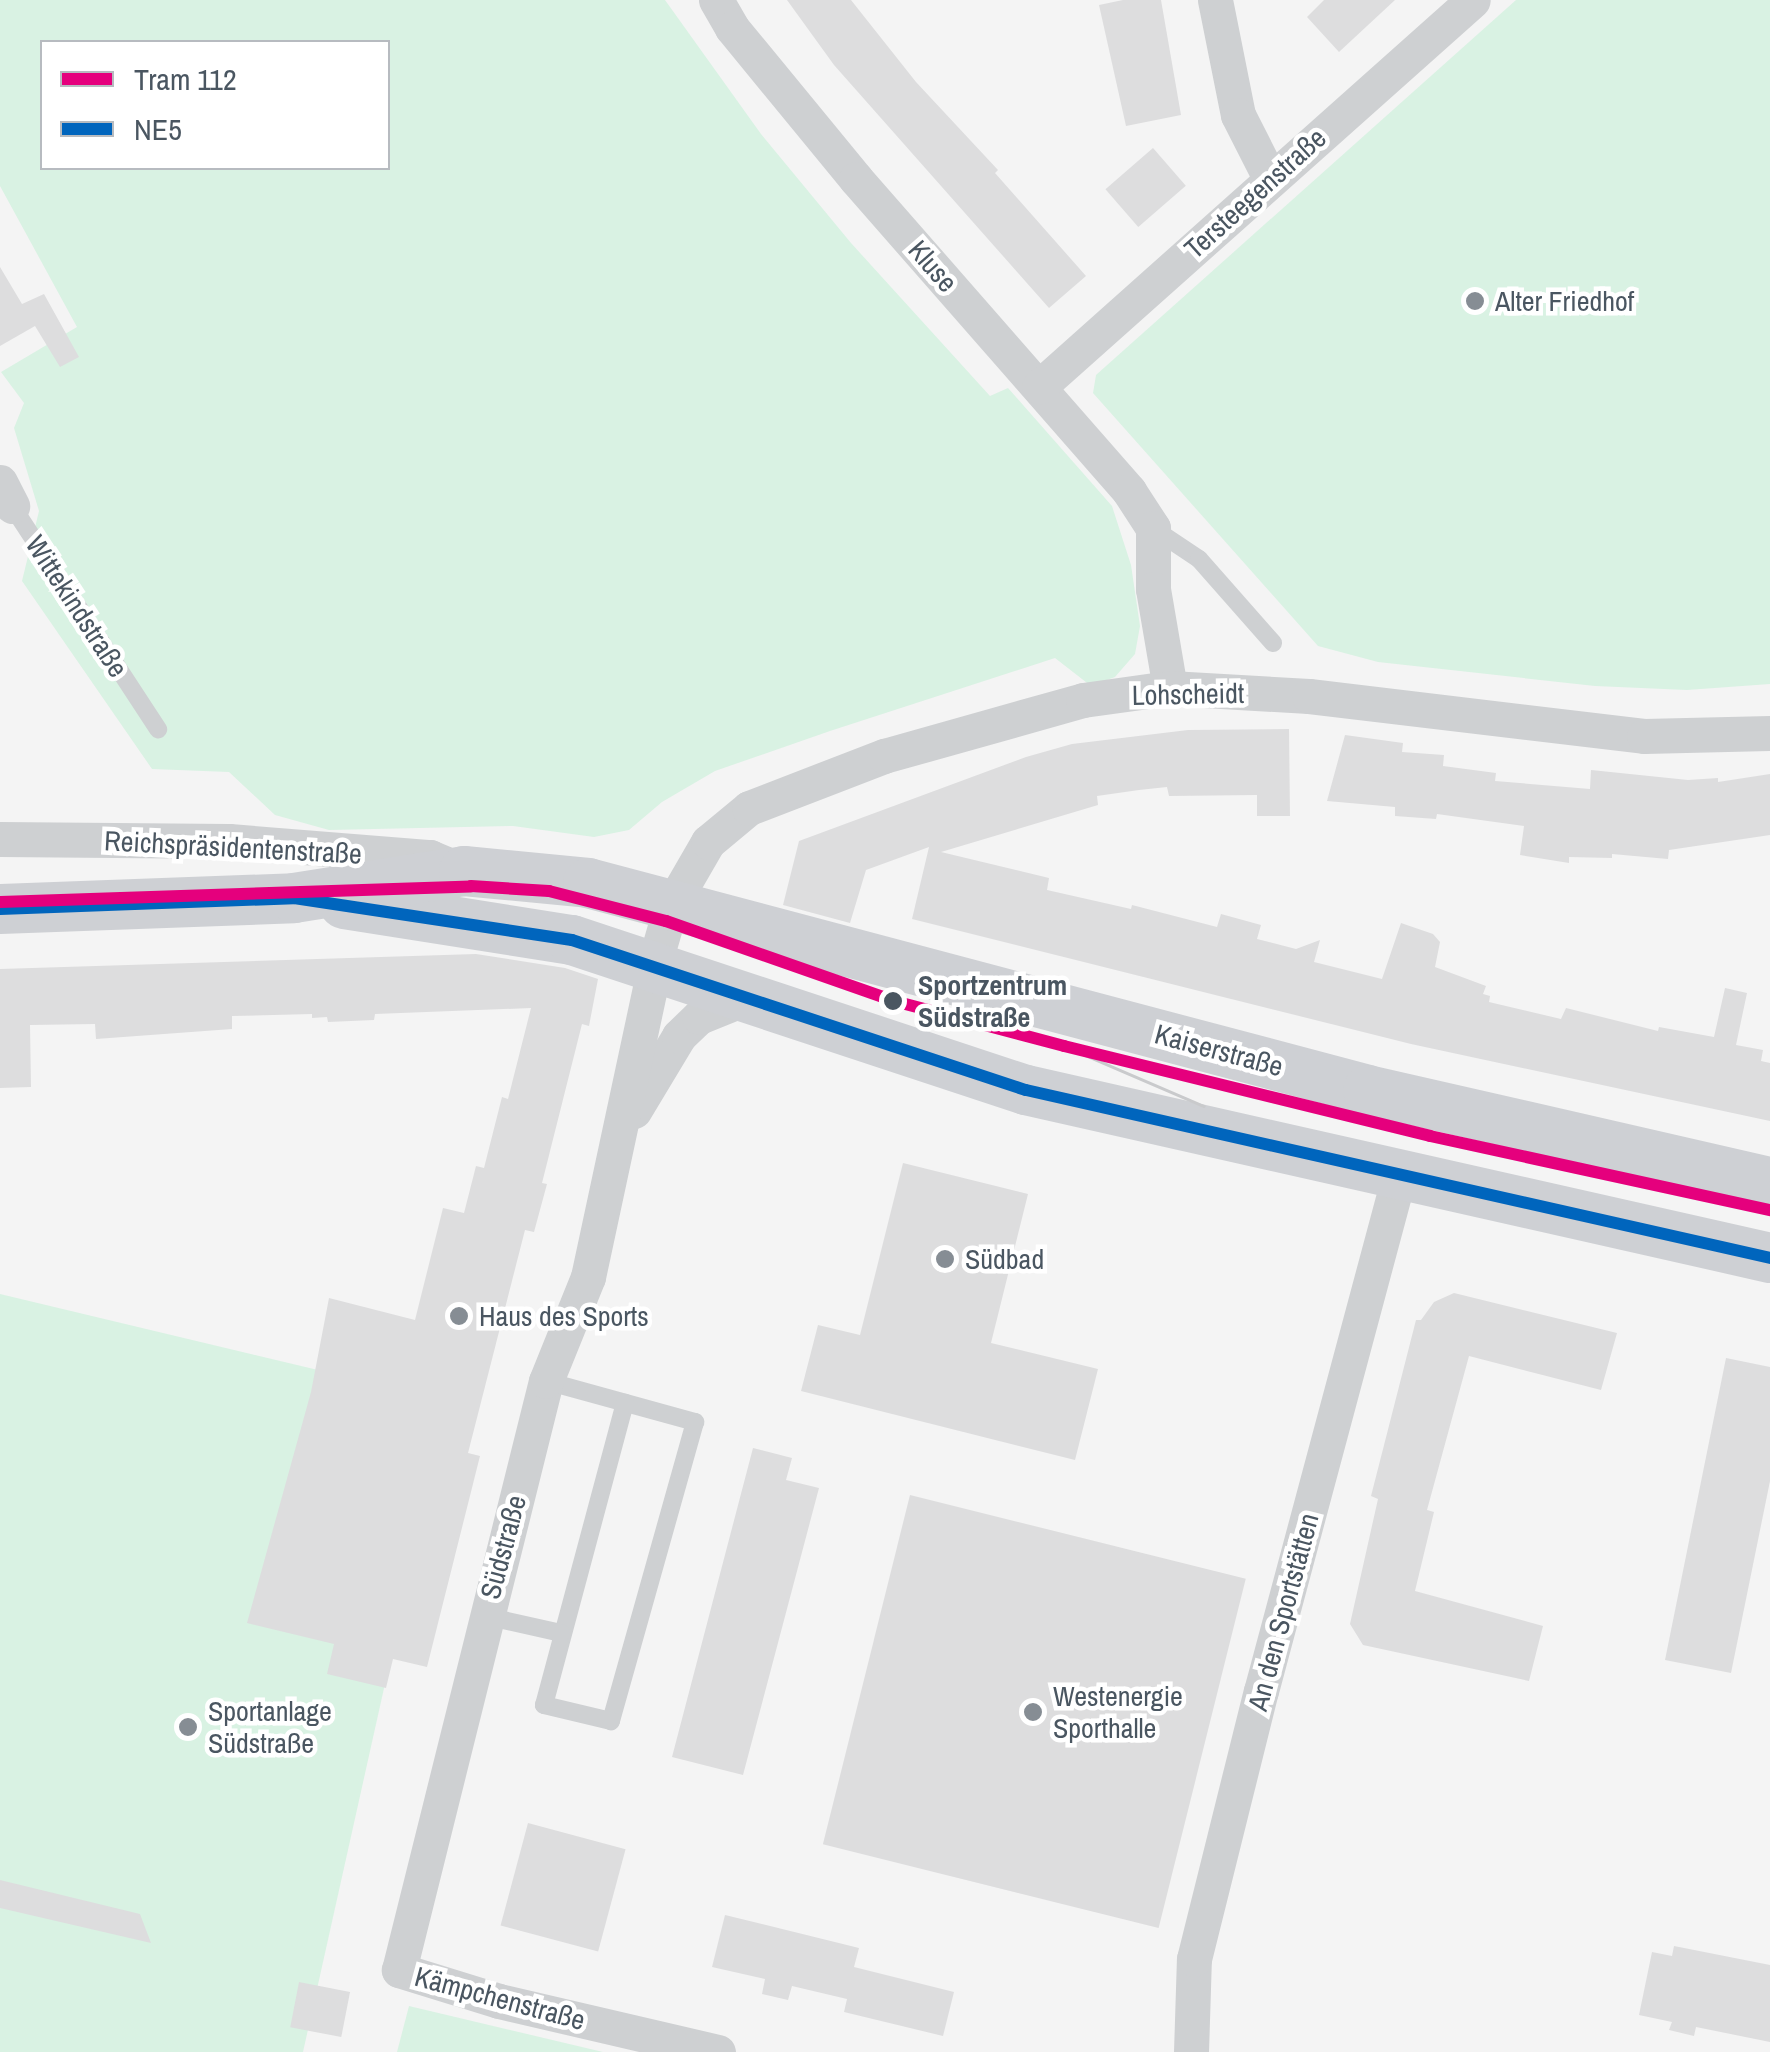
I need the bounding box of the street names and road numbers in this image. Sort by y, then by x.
street label: Tersteegenstraße [1177,121,1333,265]
street label: Kluse [901,233,965,299]
street label: Wittekindstraße [19,529,135,683]
street label: Lohscheidt [1132,676,1244,712]
street label: Reichspräsidentenstraße [103,823,363,871]
street label: Kaiserstraße [1151,1017,1287,1083]
street label: Südstraße [473,1491,533,1603]
street label: An den Sportstätten [1241,1510,1325,1714]
street label: Kämpchenstraße [411,1959,589,2037]

